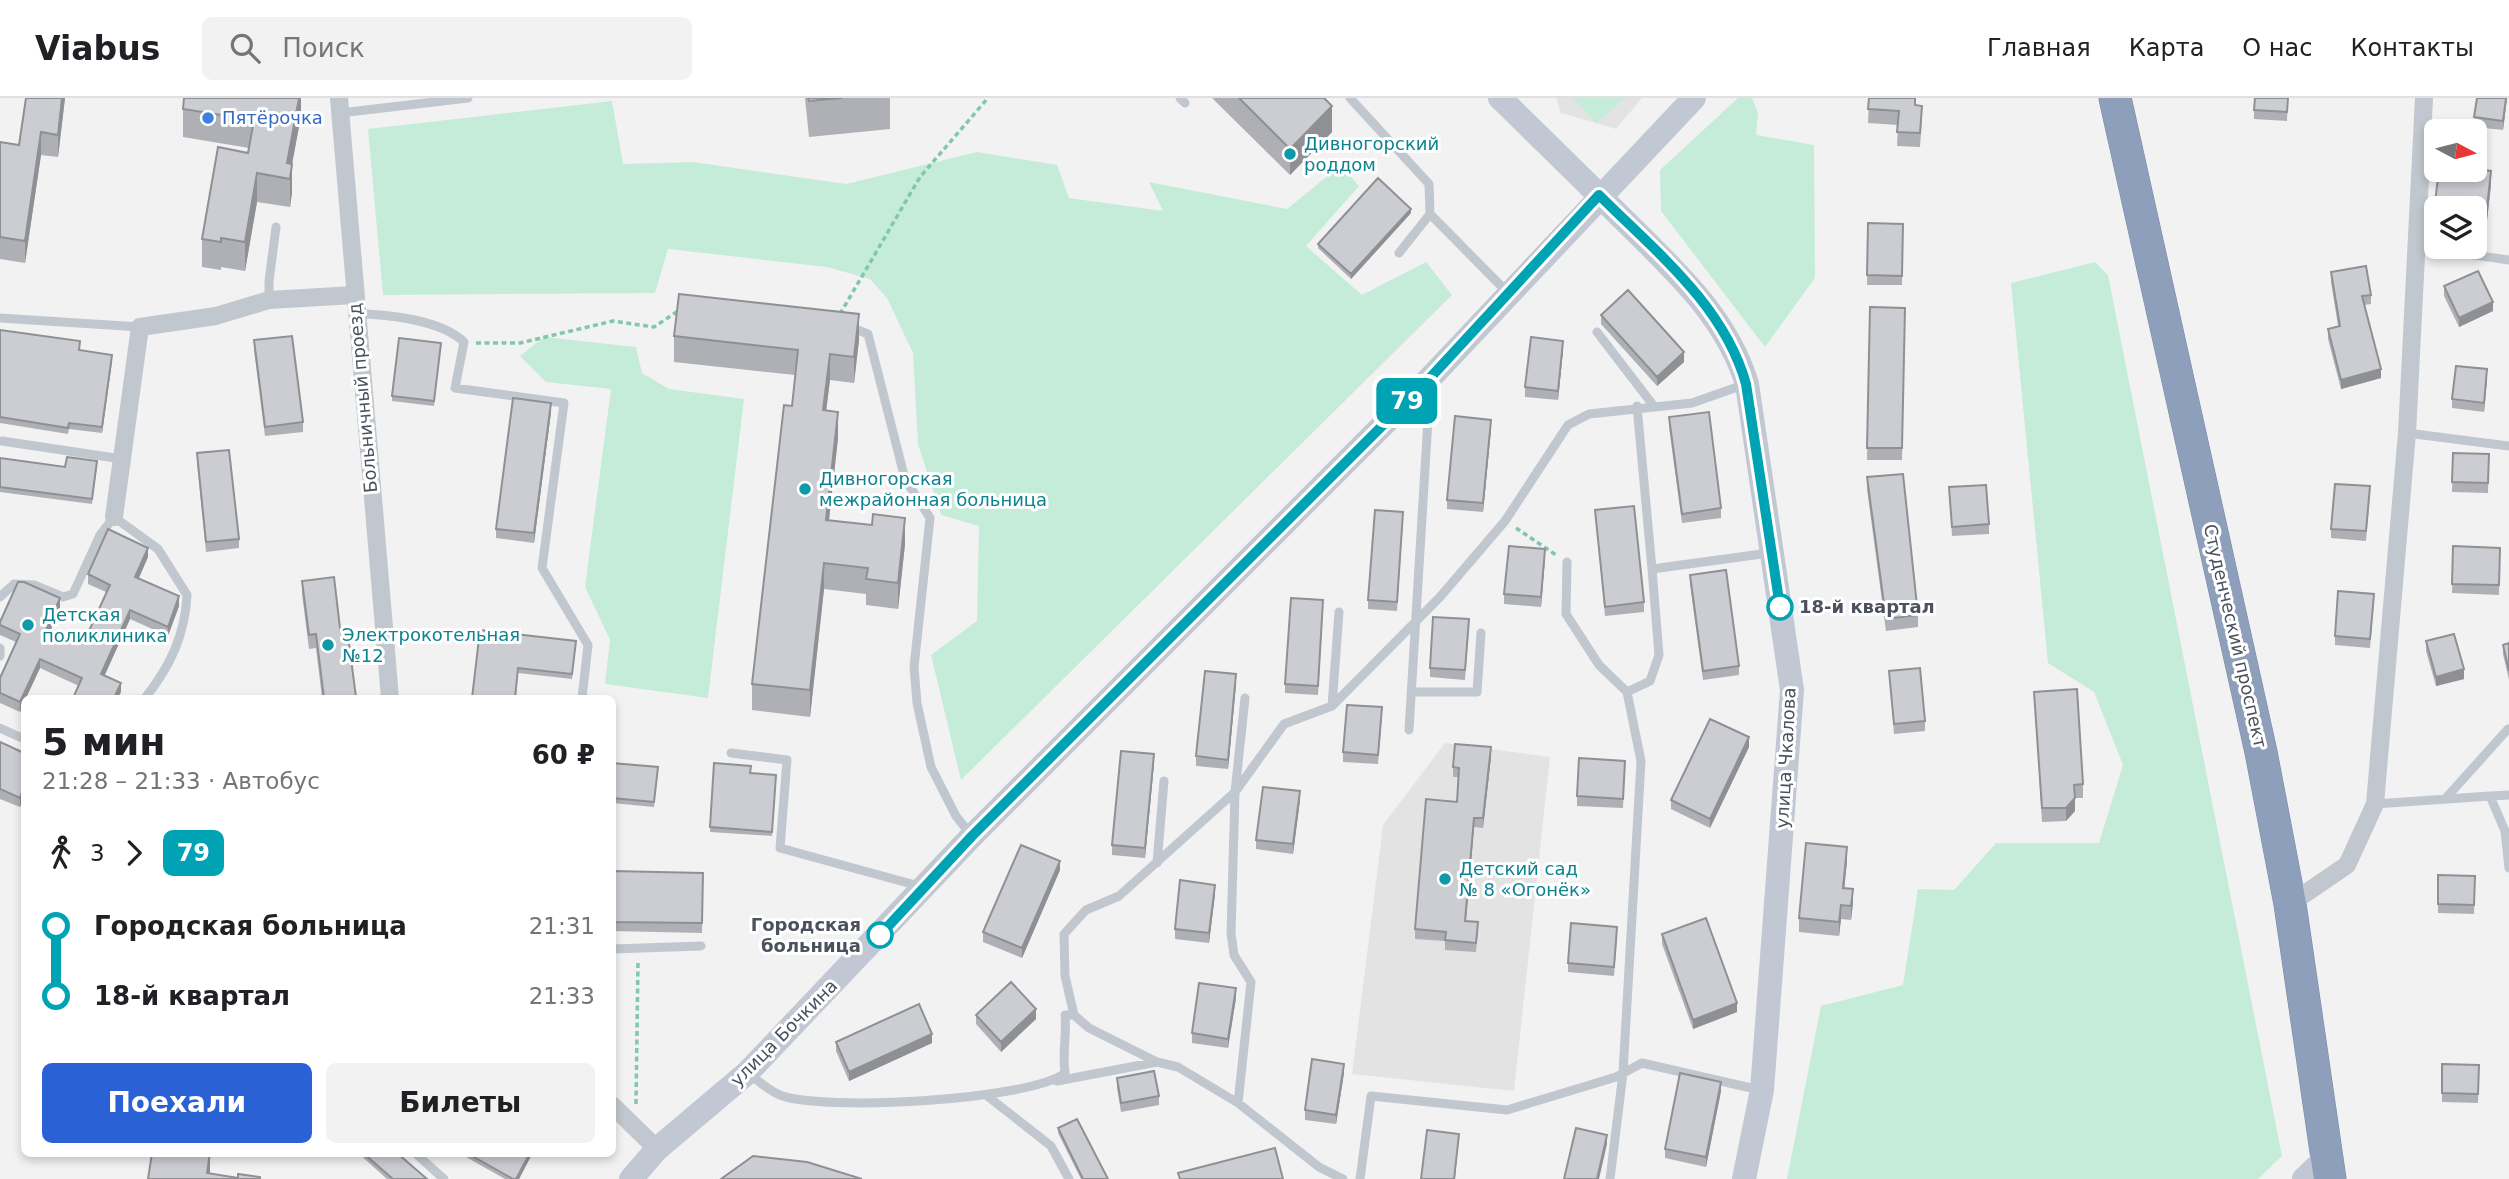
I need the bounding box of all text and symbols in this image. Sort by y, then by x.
search box [202,17,692,80]
text: Viabus [35,29,160,68]
icon: search [226,29,264,67]
text: Поиск [282,33,365,63]
text: Главная [1987,34,2091,62]
text: Карта [2129,34,2204,62]
text: О нас [2242,34,2312,62]
text: Контакты [2350,34,2474,62]
place label: Пятёрочка [222,107,323,128]
marker: Пятёрочка [200,110,216,126]
north arrow [2424,119,2487,182]
map controls [2424,119,2487,259]
place label: Дивногорский роддом [1304,133,1439,175]
marker: Дивногорский роддом [1282,146,1298,162]
button: layers [2424,196,2487,259]
street label: Больничный проезд [344,302,381,494]
line badge: 79 [1376,378,1438,424]
text: 79 [1390,387,1424,415]
place label: Дивногорская межрайонная больница [819,468,1047,510]
marker: Дивногорская межрайонная больница [797,481,813,497]
street label: Студенческий проспект [2200,522,2271,750]
marker: 18-й квартал [1767,594,1793,620]
place label: 18-й квартал [1799,596,1935,617]
place label: Детская поликлиника [42,604,167,646]
marker: Детская поликлиника [20,617,36,633]
place label: Электрокотельная №12 [342,624,520,666]
marker: Электрокотельная №12 [320,637,336,653]
street label: улица Чкалова [1771,687,1800,829]
text: 5 мин [42,720,166,764]
text: 60 ₽ [532,740,595,770]
text: 21:28 – 21:33 · Автобус [42,768,320,794]
icon: walk [42,834,80,872]
icon: forward [115,834,153,872]
text: 79 [177,839,210,867]
text: 3 [90,840,105,866]
place label: Детский сад № 8 «Огонёк» [1459,858,1591,900]
marker: Детский сад № 8 «Огонёк» [1437,871,1453,887]
text: Городская больница [94,911,407,941]
text: 21:31 [529,913,595,939]
place label: Городская больница [751,914,861,956]
marker: Городская больница [867,922,893,948]
street label: улица Бочкина [726,975,841,1090]
text: 18-й квартал [94,981,290,1011]
text: 21:33 [529,983,595,1009]
button: Поехали [42,1063,312,1143]
button: Билеты [326,1063,595,1143]

